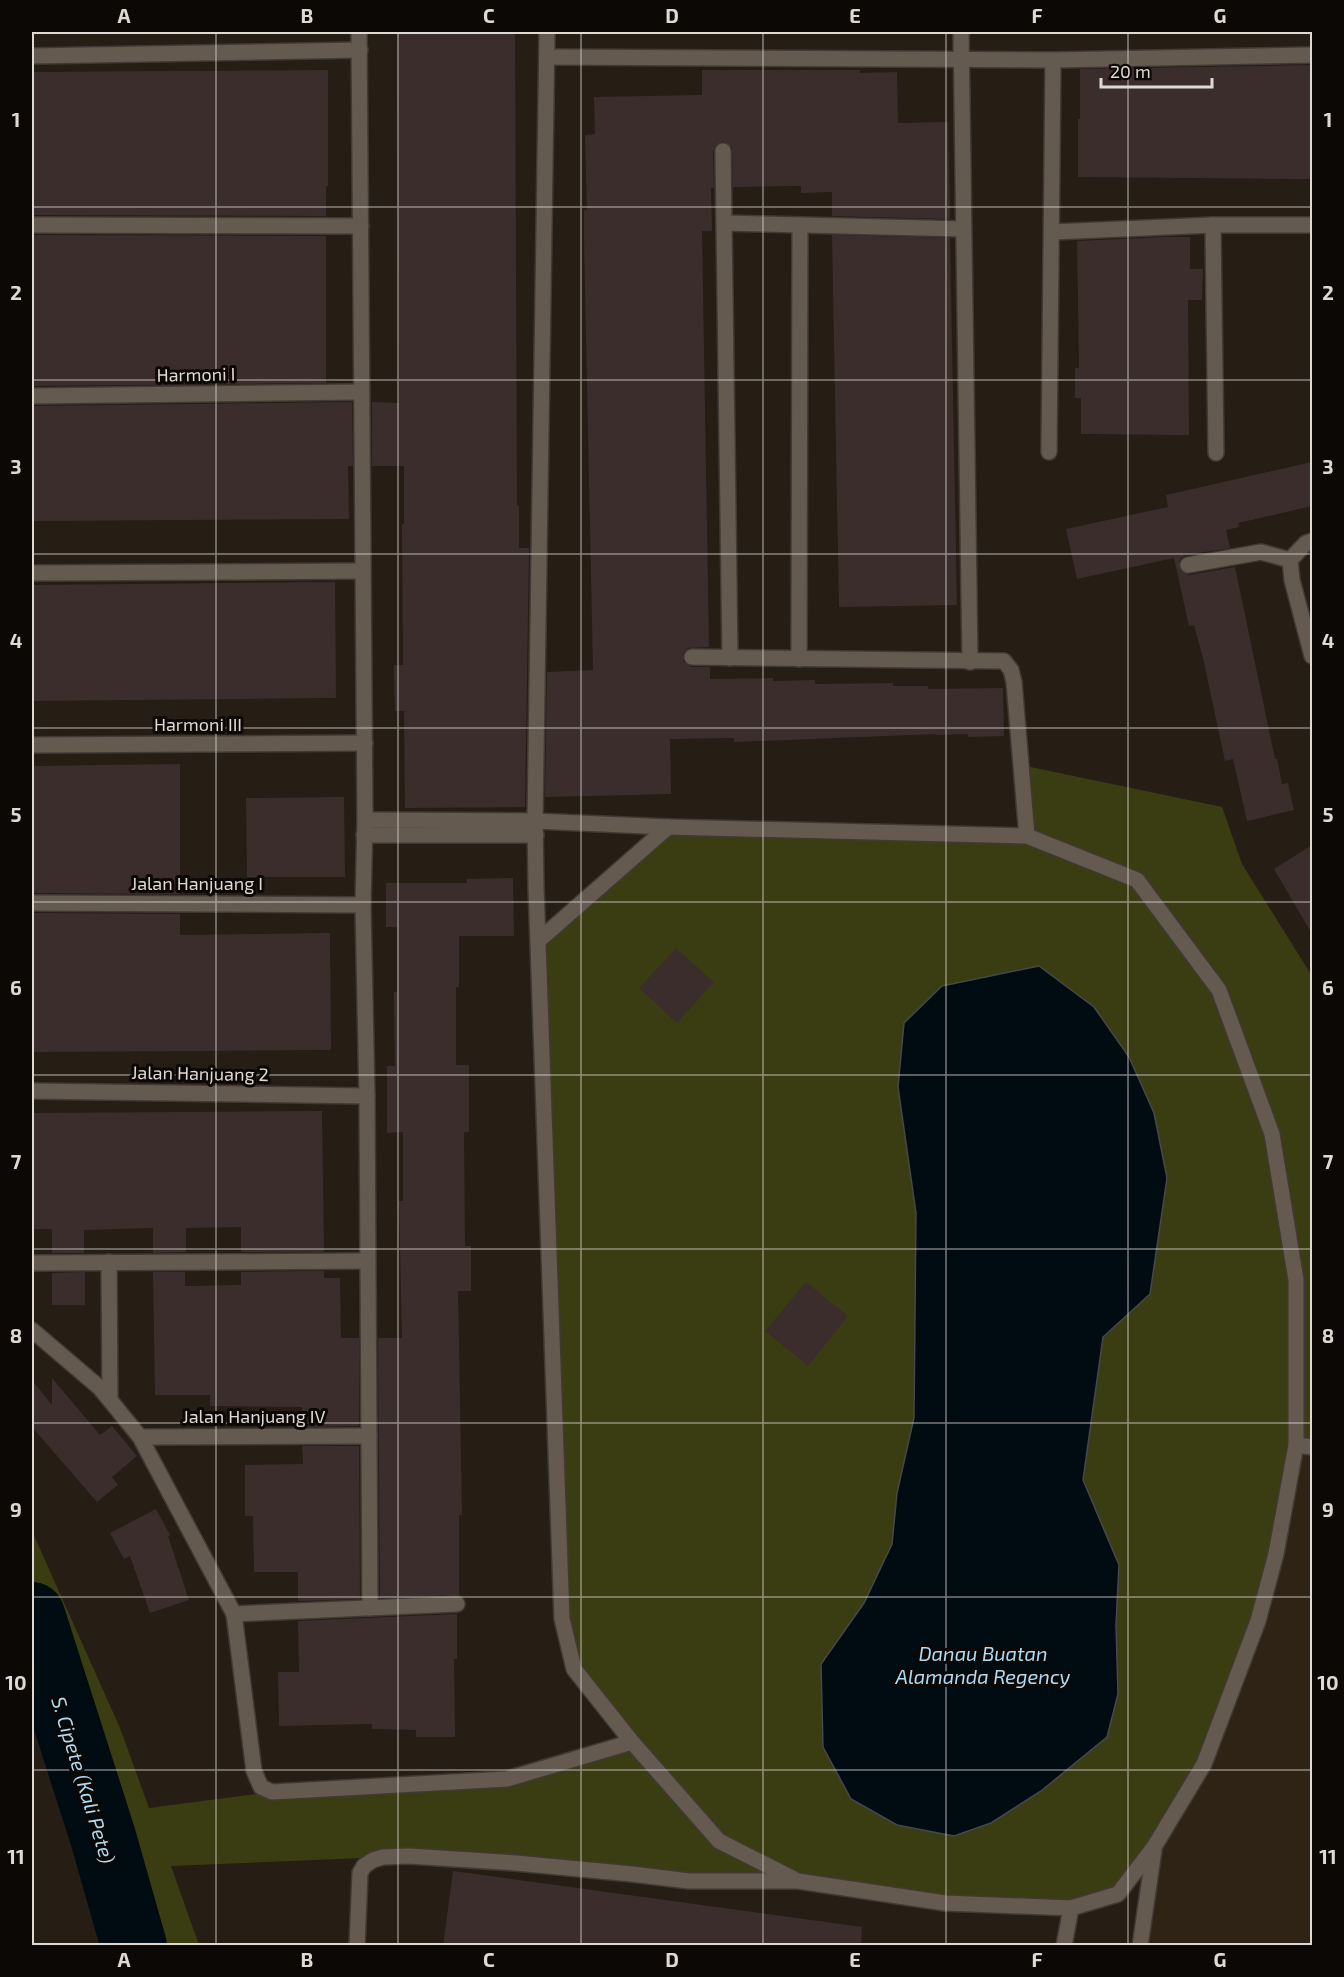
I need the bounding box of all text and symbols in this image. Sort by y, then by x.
text: A [117,3,131,27]
text: B [301,3,313,27]
text: C [483,3,495,27]
text: D [665,3,679,27]
text: E [849,3,861,27]
text: F [1031,3,1043,27]
text: G [1214,3,1226,27]
scale bar [1101,51,1212,89]
text: 20 m [1110,60,1151,82]
text: 1 [12,107,20,131]
text: 1 [1324,107,1332,131]
text: 2 [10,280,22,304]
text: 2 [1322,280,1334,304]
street label: Harmoni I [156,362,236,386]
text: 3 [10,454,22,478]
text: 3 [1322,454,1334,478]
text: 4 [10,628,23,652]
text: 4 [1322,628,1335,652]
street label: Harmoni III [154,713,242,735]
text: 5 [10,802,22,826]
text: 5 [1322,802,1334,826]
street label: Jalan Hanjuang I [131,872,263,894]
text: 6 [10,975,22,999]
text: 6 [1322,975,1334,999]
street label: Jalan Hanjuang 2 [131,1061,269,1085]
text: 7 [11,1149,22,1173]
text: 7 [1323,1149,1334,1173]
text: 8 [10,1323,22,1347]
text: 8 [1322,1323,1334,1347]
street label: Jalan Hanjuang IV [183,1405,325,1427]
text: 9 [10,1497,22,1521]
text: 9 [1322,1497,1334,1521]
water label: Danau Buatan Alamanda Regency [895,1641,1071,1689]
text: 10 [5,1670,27,1694]
text: 10 [1317,1670,1339,1694]
water label: S. Cipete (Kali Pete) [47,1693,121,1866]
text: 11 [7,1844,25,1868]
text: 11 [1319,1844,1337,1868]
text: A [117,1947,131,1971]
text: B [301,1947,313,1971]
text: C [483,1947,495,1971]
text: D [665,1947,679,1971]
text: E [849,1947,861,1971]
text: F [1031,1947,1043,1971]
text: G [1214,1947,1226,1971]

